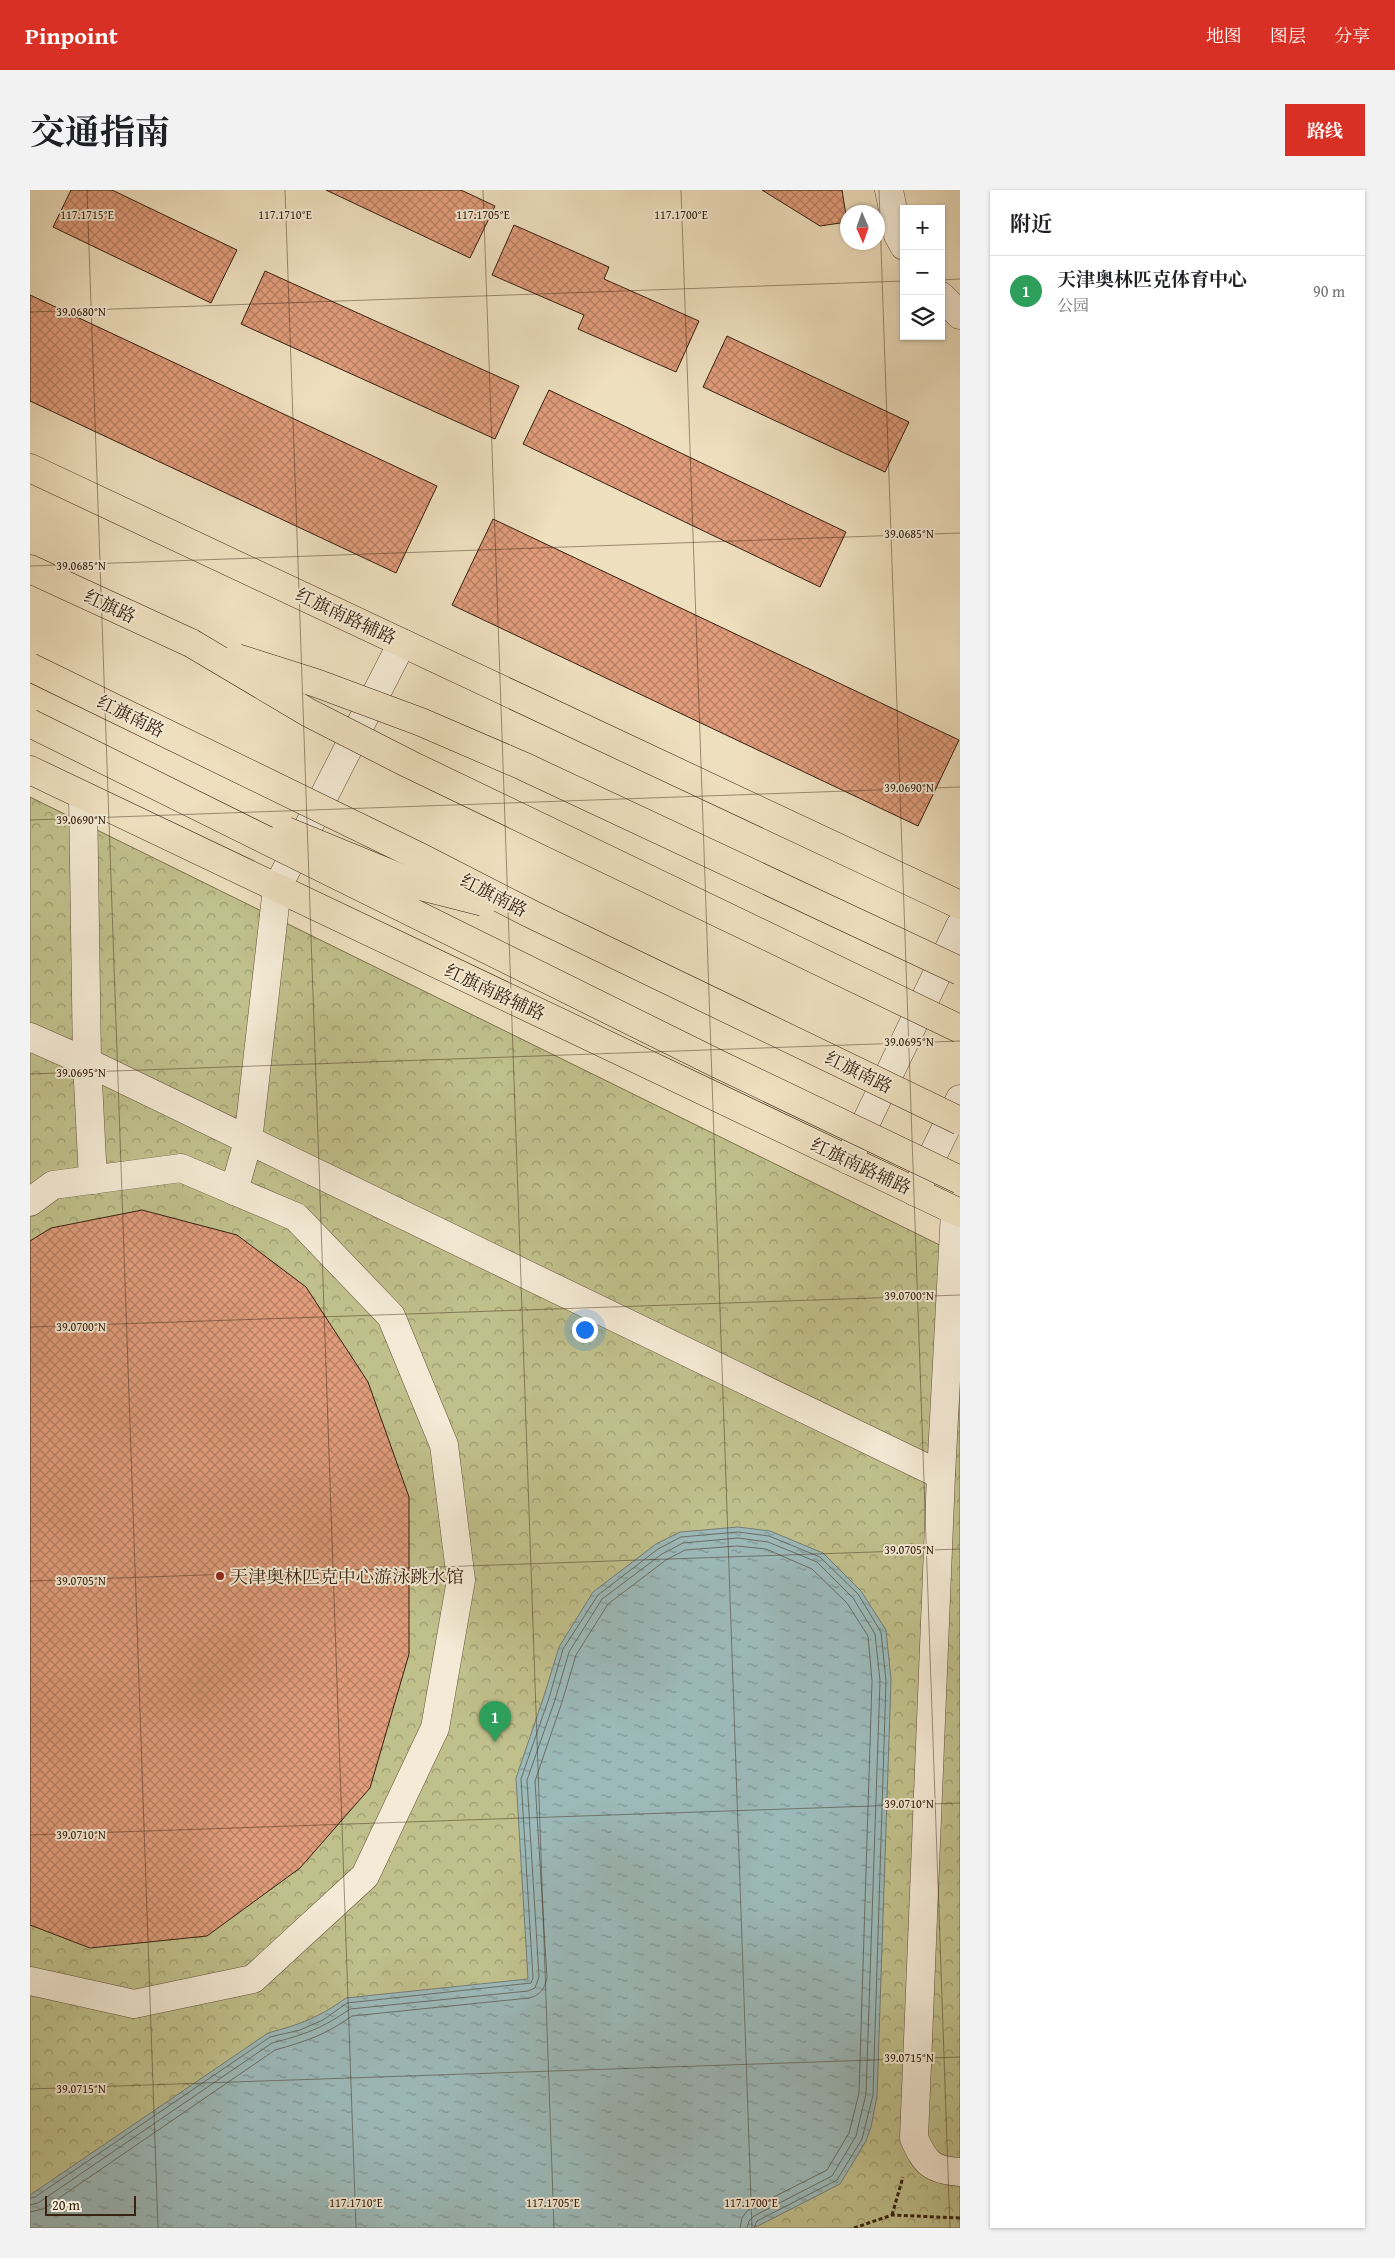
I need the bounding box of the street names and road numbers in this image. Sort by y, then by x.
street label: 红旗南路辅路 [291,581,401,651]
street label: 红旗路 [80,582,140,630]
street label: 红旗南路 [93,688,169,744]
street label: 红旗南路 [456,867,532,923]
street label: 红旗南路辅路 [440,957,550,1027]
street label: 红旗南路 [821,1044,897,1100]
street label: 红旗南路辅路 [806,1131,916,1201]

